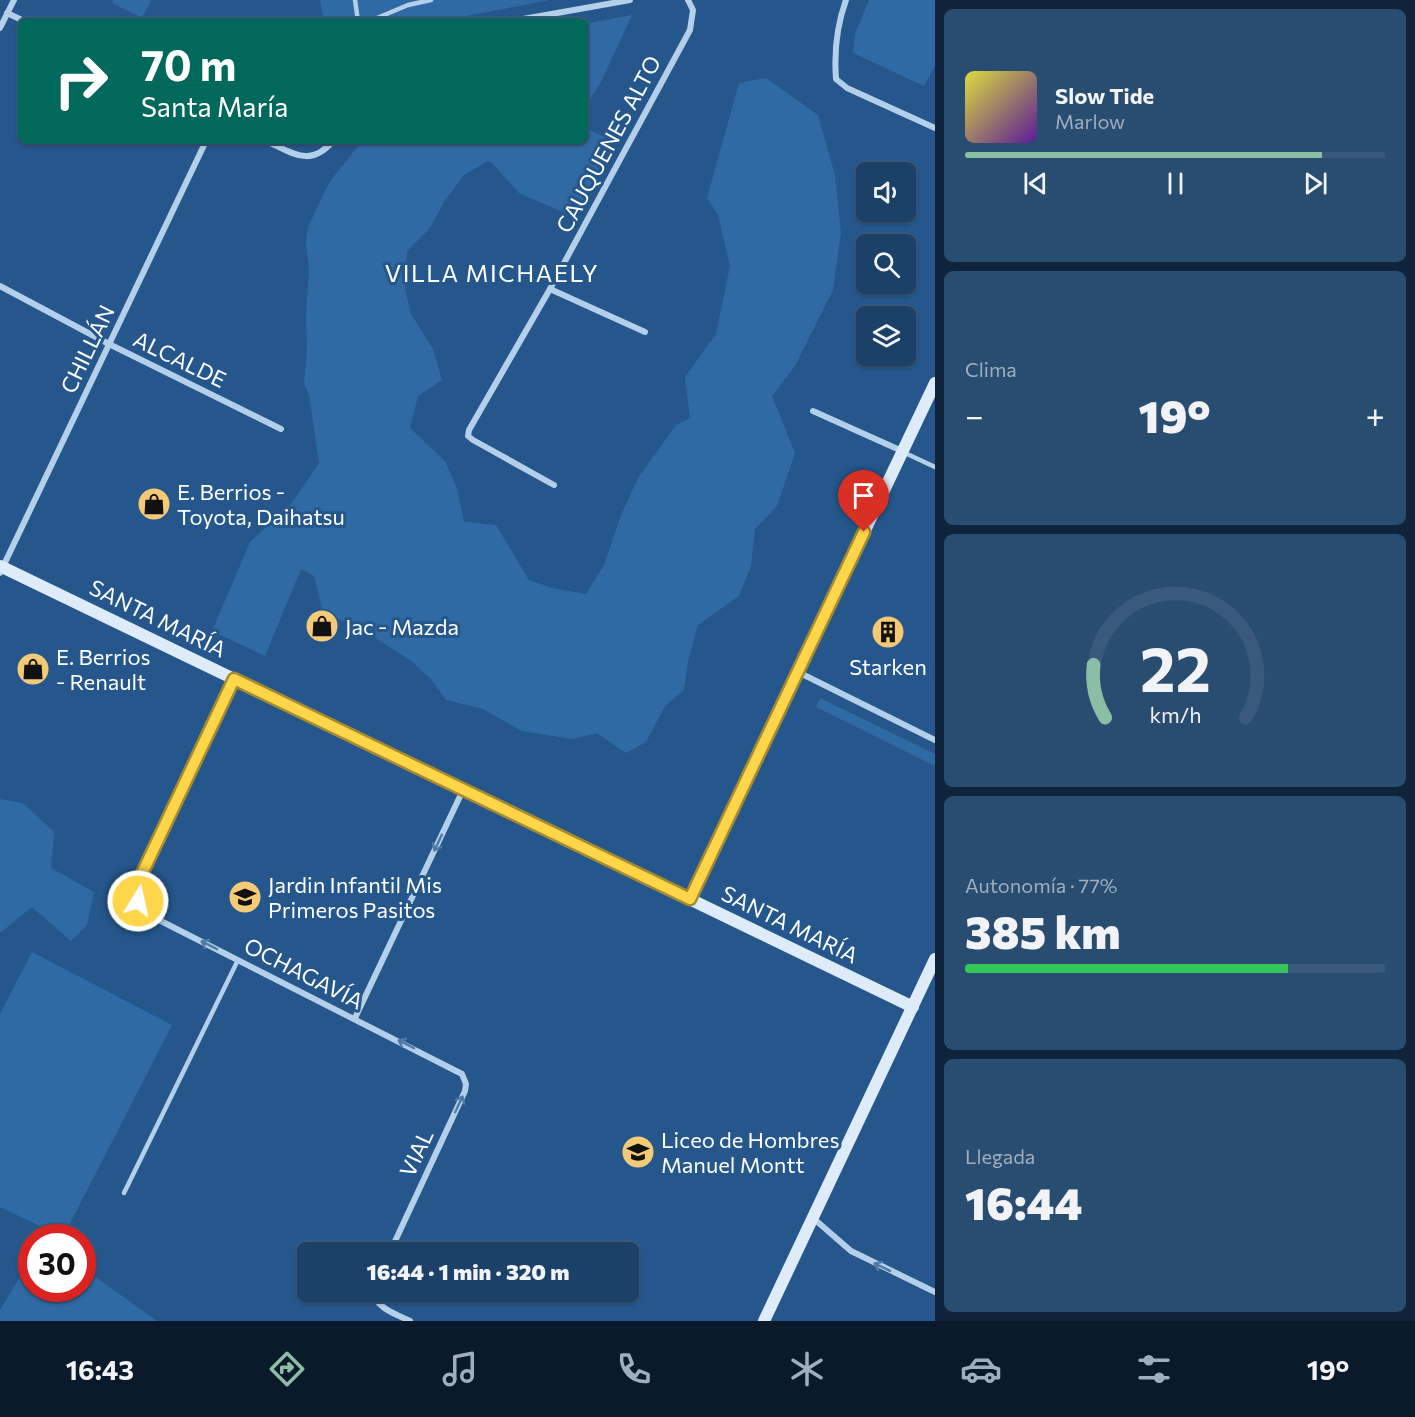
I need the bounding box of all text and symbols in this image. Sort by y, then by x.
text: 70 m [141,38,236,90]
icon: right [42,42,120,120]
street label: CAUQUENES ALTO [550,51,666,237]
text: Slow Tide [1055,82,1154,109]
text: Santa María [141,90,288,123]
text: Marlow [1055,109,1125,133]
map controls [856,162,916,366]
button: sound [856,162,916,222]
icon: previous [1019,167,1052,200]
icon: pause [1159,167,1192,200]
icon: next [1299,167,1332,200]
button: search [856,234,916,294]
district label: VILLA MICHAELY [385,258,599,287]
street label: CHILLÁN [54,301,120,397]
button: layers [856,306,916,366]
street label: ALCALDE [129,325,231,393]
text: Clima [965,357,1017,381]
text: 19° [1139,387,1211,442]
text: − [965,394,984,435]
text: + [1366,394,1385,435]
pin [838,470,889,532]
place label: E. Berrios - Toyota, Daihatsu [177,478,345,530]
icon: arrive [847,479,880,512]
shop icon: E. Berrios - Toyota, Daihatsu [136,486,172,522]
street label: SANTA MARÍA [85,573,231,663]
shop icon: Jac - Mazda [304,608,340,644]
place label: Jac - Mazda [345,613,459,640]
building icon: Starken [870,614,906,650]
text: 22 [1139,629,1211,705]
place label: E. Berrios - Renault [56,643,150,695]
shop icon: E. Berrios - Renault [15,651,51,687]
place label: Starken [849,653,927,680]
text: km/h [1149,701,1201,727]
one-way arrow [432,833,444,851]
position arrow [106,869,170,933]
place label: Jardin Infantil Mis Primeros Pasitos [268,871,442,923]
text: Autonomía · 77% [965,873,1117,897]
school or university icon: Jardin Infantil Mis Primeros Pasitos [227,879,263,915]
street label: SANTA MARÍA [717,879,863,969]
text: 385 km [965,903,1121,958]
street label: OCHAGAVÍA [240,931,368,1015]
one-way arrow [200,939,218,950]
one-way arrow [398,1038,416,1049]
one-way arrow [453,1096,465,1114]
street label: VIAL [393,1125,439,1181]
place label: Liceo de Hombres Manuel Montt [661,1126,839,1178]
school or university icon: Liceo de Hombres Manuel Montt [620,1134,656,1170]
text: Llegada [965,1144,1035,1168]
text: 16:44 [965,1174,1083,1229]
speed limit sign: 30 [18,1224,96,1302]
text: 16:44 · 1 min · 320 m [367,1258,569,1285]
one-way arrow [874,1260,892,1272]
icon: directions [266,1348,308,1390]
icon: music [439,1348,481,1390]
icon: phone [613,1348,655,1390]
icon: climate [786,1348,828,1390]
icon: car [960,1348,1002,1390]
icon: filters [1133,1348,1175,1390]
text: 16:43 [66,1353,134,1386]
text: 19° [1307,1353,1349,1386]

